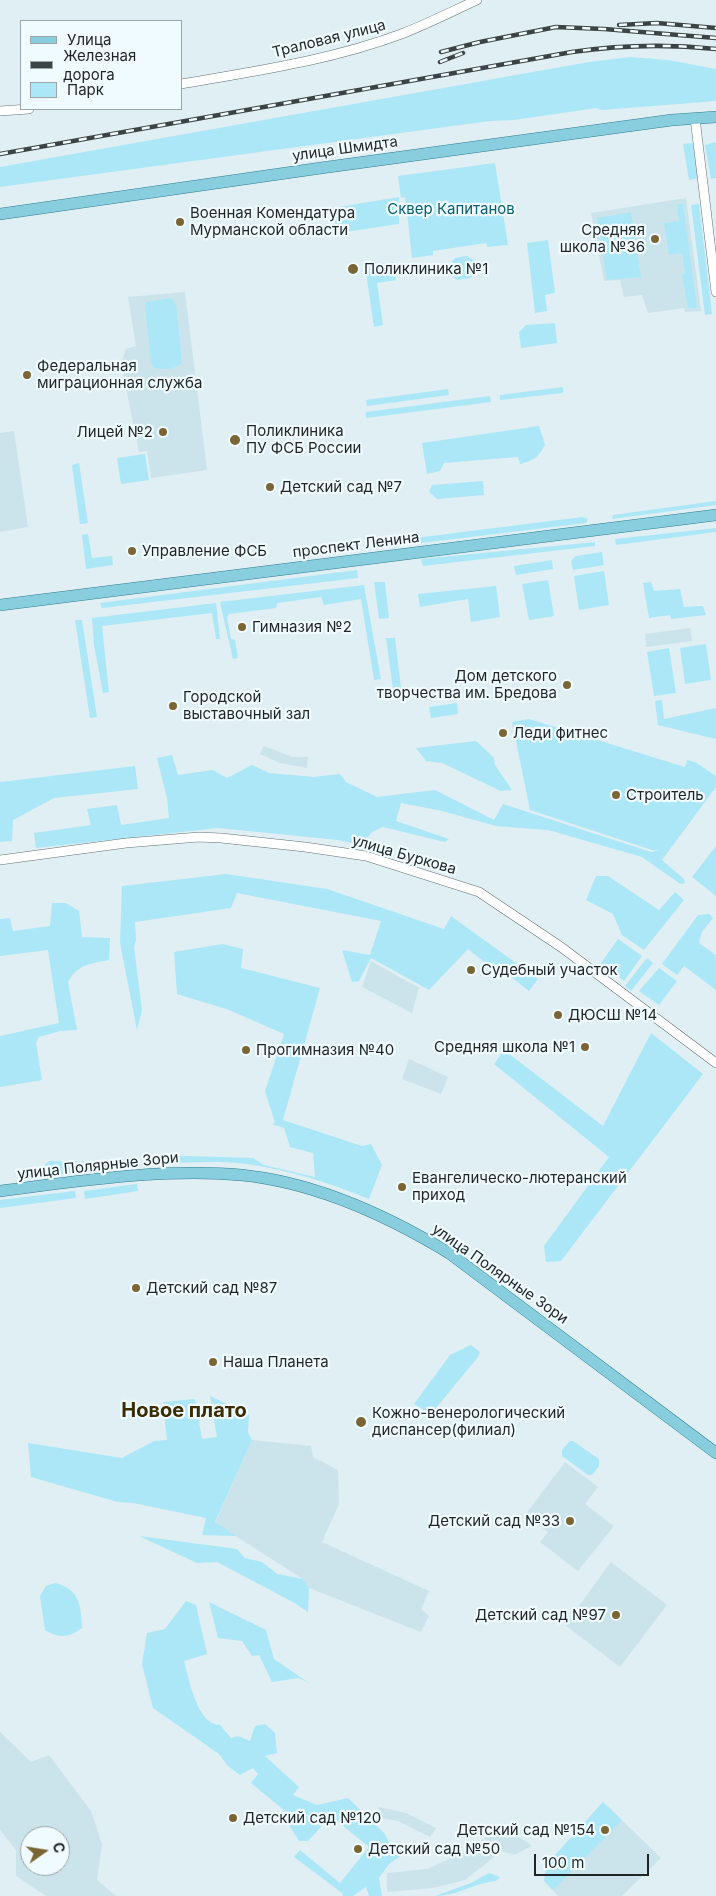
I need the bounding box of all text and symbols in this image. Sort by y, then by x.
street label: Траловая улица [270,16,388,62]
legend [20,20,182,110]
text: Улица [67,30,111,49]
text: Железная дорога [63,46,136,84]
text: Парк [67,80,104,99]
street label: улица Шмидта [291,133,399,165]
park label: Сквер Капитанов [387,200,515,218]
place label: Военная Комендатура Мурманской области [190,204,355,239]
marker: Военная Комендатура Мурманской области [174,216,186,228]
place label: Средняя школа №36 [560,221,645,256]
marker: Средняя школа №36 [649,233,661,245]
place label: Поликлиника №1 [364,260,488,278]
marker: Поликлиника №1 [346,262,360,276]
place label: Федеральная миграционная служба [37,357,202,392]
marker: Федеральная миграционная служба [21,369,33,381]
place label: Поликлиника ПУ ФСБ России [246,422,361,457]
place label: Лицей №2 [77,423,153,441]
marker: Лицей №2 [157,426,169,438]
marker: Поликлиника ПУ ФСБ России [228,433,242,447]
place label: Детский сад №7 [280,478,402,496]
marker: Детский сад №7 [264,481,276,493]
street label: проспект Ленина [292,528,420,562]
place label: Управление ФСБ [142,542,267,560]
marker: Управление ФСБ [126,545,138,557]
place label: Гимназия №2 [252,618,352,636]
marker: Гимназия №2 [236,621,248,633]
place label: Дом детского творчества им. Бредова [377,667,557,702]
marker: Дом детского творчества им. Бредова [561,679,573,691]
place label: Городской выставочный зал [183,688,310,723]
marker: Городской выставочный зал [167,700,179,712]
place label: Леди фитнес [513,724,608,742]
marker: Леди фитнес [497,727,509,739]
place label: Строитель [626,786,704,804]
marker: Строитель [610,789,622,801]
street label: улица Буркова [350,831,458,879]
place label: Судебный участок [481,961,618,979]
marker: Судебный участок [465,964,477,976]
place label: ДЮСШ №14 [568,1006,657,1024]
marker: ДЮСШ №14 [552,1009,564,1021]
place label: Средняя школа №1 [434,1038,575,1056]
place label: Прогимназия №40 [256,1041,394,1059]
marker: Средняя школа №1 [579,1041,591,1053]
marker: Прогимназия №40 [240,1044,252,1056]
street label: улица Полярные Зори [16,1149,180,1183]
place label: Евангелическо-лютеранский приход [412,1169,627,1204]
marker: Евангелическо-лютеранский приход [396,1181,408,1193]
street label: улица Полярные Зори [428,1220,572,1328]
place label: Детский сад №87 [146,1279,277,1297]
marker: Детский сад №87 [130,1282,142,1294]
place label: Наша Планета [223,1353,329,1371]
marker: Наша Планета [207,1356,219,1368]
district label: Новое плато [121,1399,247,1423]
place label: Кожно-венерологический диспансер(филиал) [372,1404,565,1439]
marker: Кожно-венерологический диспансер(филиал) [354,1415,368,1429]
place label: Детский сад №33 [428,1512,560,1530]
marker: Детский сад №33 [564,1515,576,1527]
place label: Детский сад №97 [475,1606,606,1624]
marker: Детский сад №97 [610,1609,622,1621]
place label: Детский сад №120 [243,1809,381,1827]
marker: Детский сад №120 [227,1812,239,1824]
place label: Детский сад №154 [456,1821,595,1839]
marker: Детский сад №154 [599,1824,611,1836]
north arrow [20,1826,70,1876]
place label: Детский сад №50 [368,1840,500,1858]
text: С [50,1841,69,1855]
marker: Детский сад №50 [352,1843,364,1855]
scale bar [536,1844,651,1876]
text: 100 m [542,1853,584,1872]

